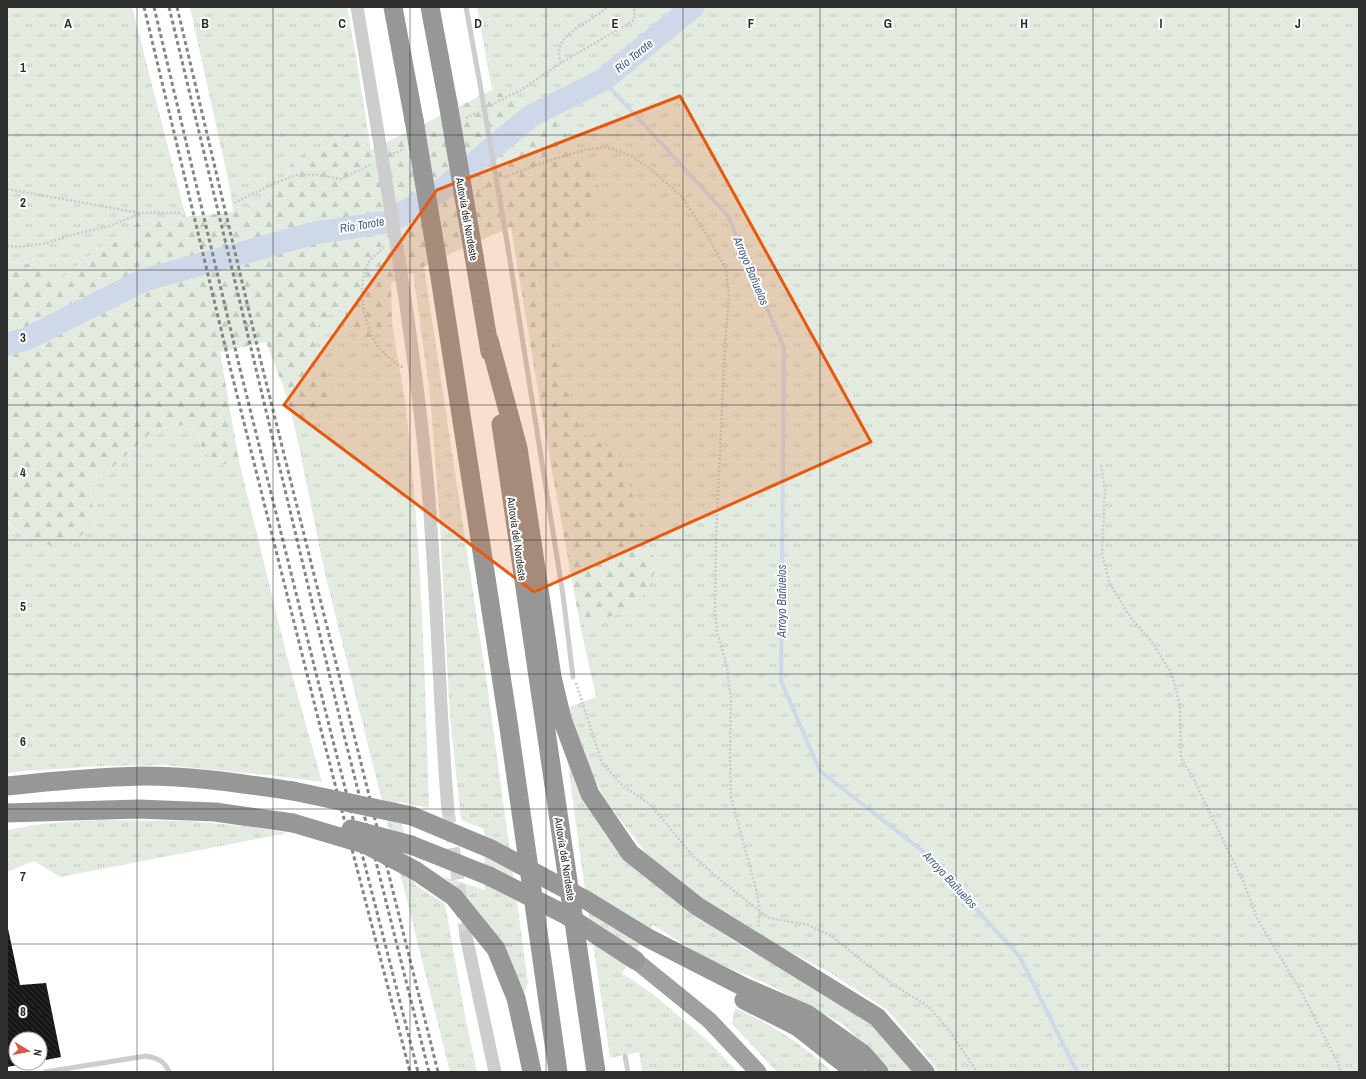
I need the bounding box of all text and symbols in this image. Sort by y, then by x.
text: A [64,15,72,32]
text: B [201,15,209,32]
text: C [338,15,346,32]
text: D [474,15,482,32]
text: E [611,15,619,32]
text: F [748,15,755,32]
text: G [884,15,892,32]
text: H [1020,15,1028,32]
text: I [1160,15,1163,32]
text: J [1295,15,1301,32]
water label: Río Torote [611,35,657,76]
text: 1 [20,59,26,76]
street label: Autovía del Nordeste [453,175,481,262]
text: 2 [20,194,26,211]
water label: Río Torote [338,213,386,237]
water label: Arroyo Bañuelos [729,233,773,308]
text: 3 [20,329,26,346]
text: 4 [20,464,26,481]
street label: Autovía del Nordeste [504,495,530,582]
water label: Arroyo Bañuelos [774,565,790,638]
text: 5 [20,598,26,615]
text: 6 [20,733,26,750]
street label: Autovía del Nordeste [551,815,579,902]
water label: Arroyo Bañuelos [919,847,981,912]
text: 7 [20,868,26,885]
text: 8 [20,1003,26,1020]
north arrow [8,1031,48,1071]
text: N [30,1048,45,1057]

